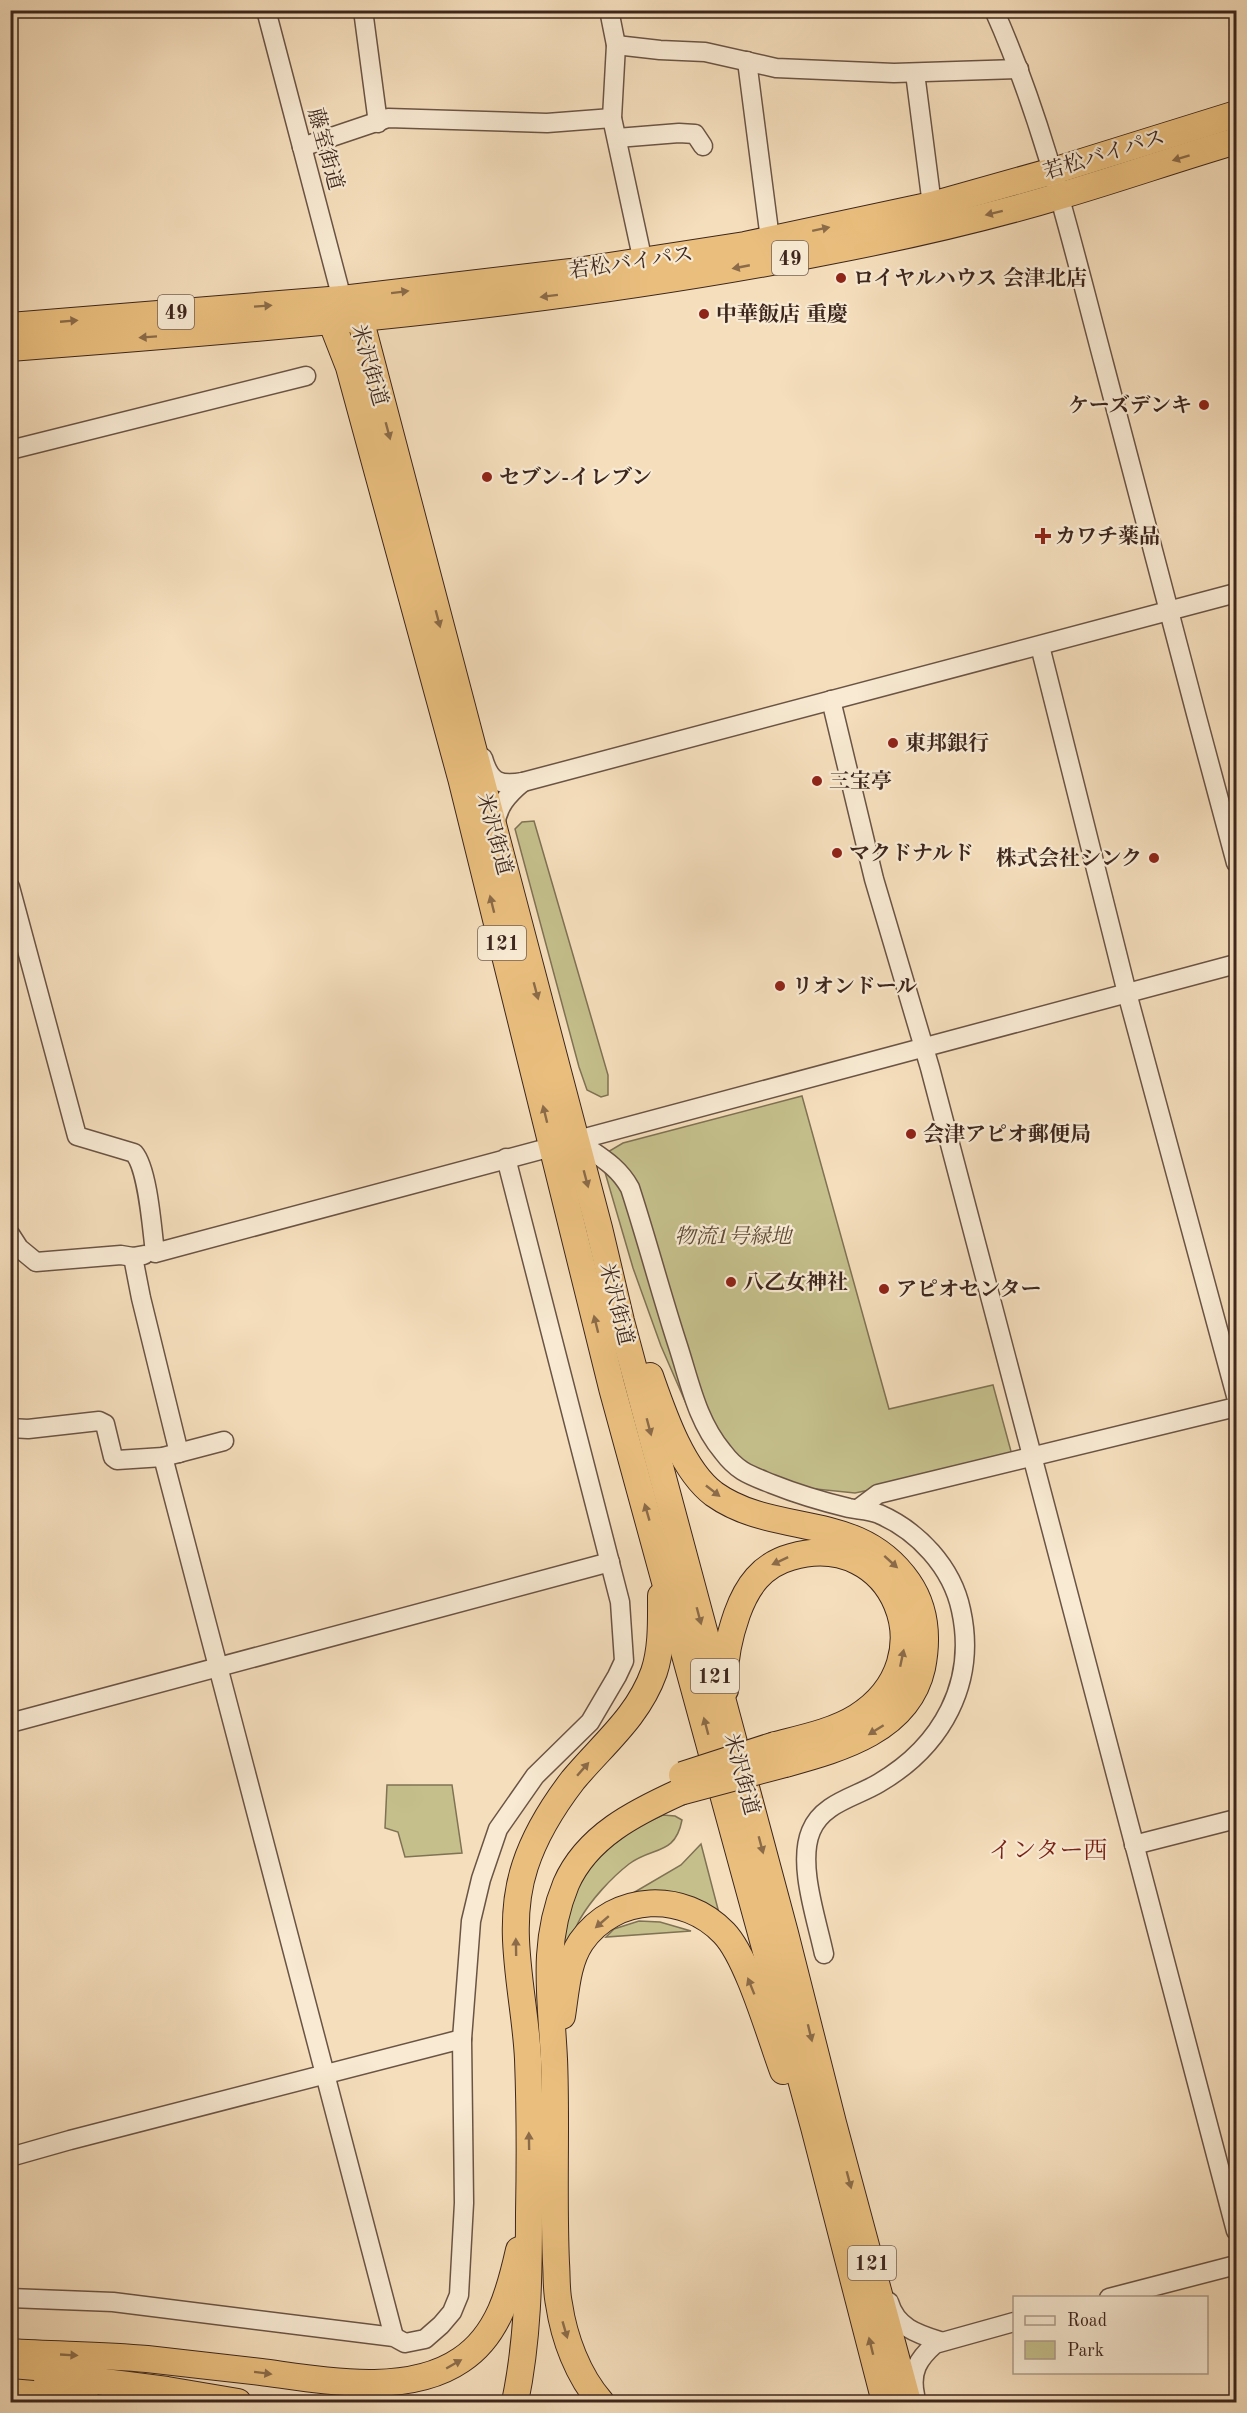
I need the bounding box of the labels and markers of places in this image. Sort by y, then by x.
place label: ロイヤルハウス 会津北店 [853,266,1087,290]
marker: ロイヤルハウス 会津北店 [834,271,848,285]
place label: 中華飯店 重慶 [716,302,848,326]
marker: 中華飯店 重慶 [697,307,711,321]
place label: ケーズデンキ [1068,394,1192,417]
marker: ケーズデンキ [1197,398,1211,412]
place label: セブン-イレブン [499,466,652,489]
marker: セブン-イレブン [480,470,494,484]
place label: カワチ薬品 [1055,525,1160,548]
marker: カワチ薬品 [1036,529,1050,543]
place label: 東邦銀行 [905,732,989,755]
marker: 東邦銀行 [886,736,900,750]
place label: 三宝亭 [829,770,892,793]
marker: 三宝亭 [810,774,824,788]
place label: マクドナルド [849,843,974,865]
marker: マクドナルド [830,846,844,860]
place label: 株式会社シンク [996,846,1142,870]
marker: 株式会社シンク [1147,851,1161,865]
place label: リオンドール [792,976,917,998]
marker: リオンドール [773,979,787,993]
place label: 会津アピオ郵便局 [923,1122,1091,1146]
marker: 会津アピオ郵便局 [904,1127,918,1141]
place label: 八乙女神社 [743,1271,848,1294]
marker: 八乙女神社 [724,1275,738,1289]
place label: アピオセンター [896,1279,1042,1301]
marker: アピオセンター [877,1282,891,1296]

